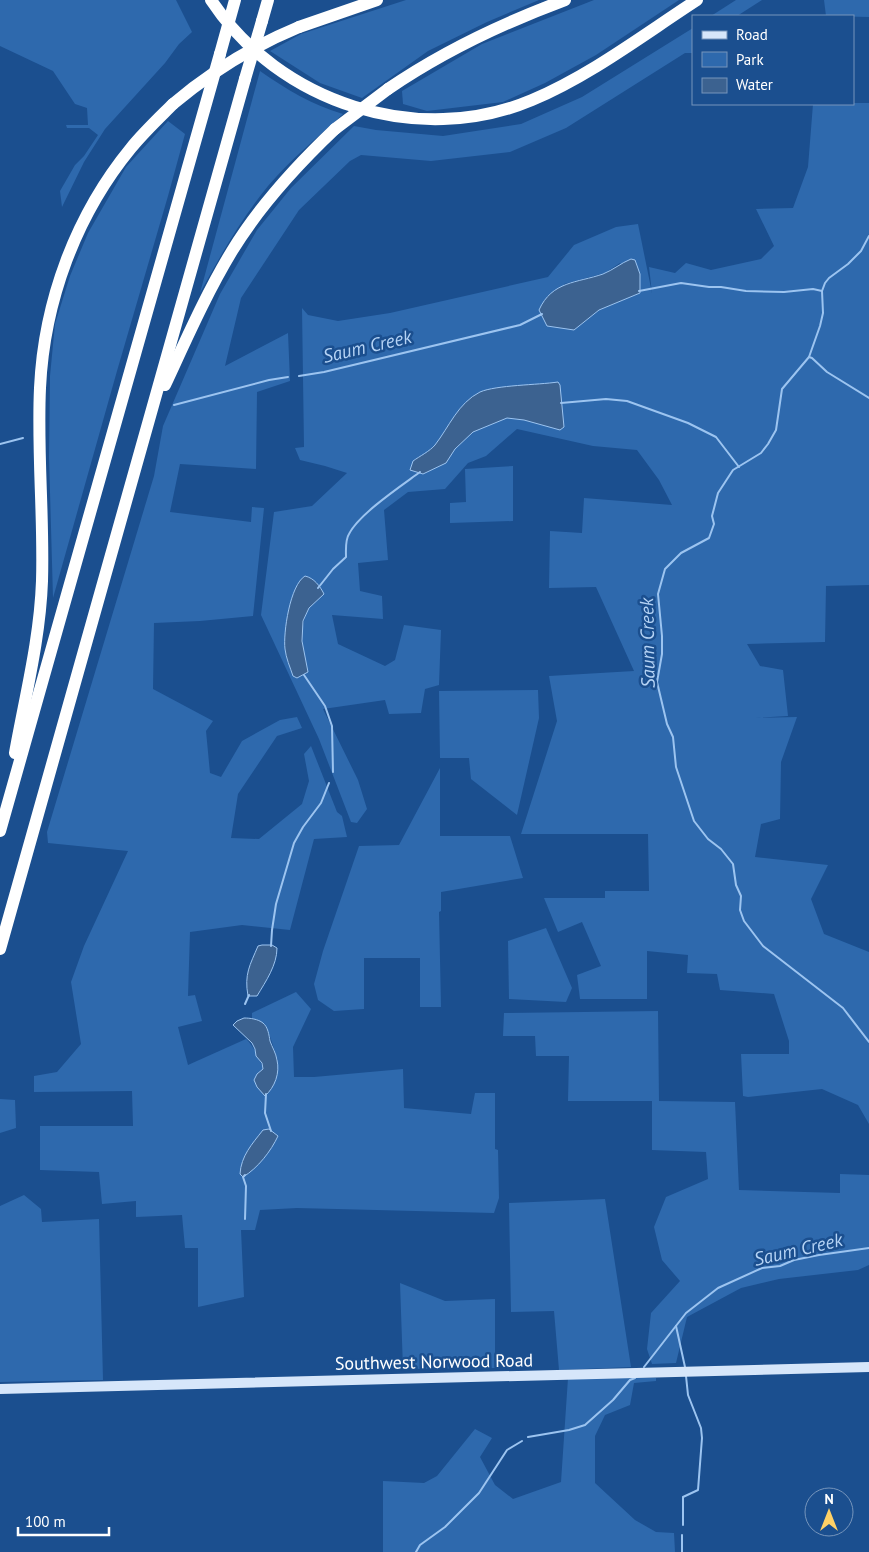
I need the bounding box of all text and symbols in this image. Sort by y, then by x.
legend [692,15,854,105]
text: Road [736,25,768,44]
text: Park [736,50,764,69]
text: Water [736,75,773,94]
water label: Saum Creek [320,324,415,368]
water label: Saum Creek [634,596,660,688]
water label: Saum Creek [751,1227,846,1271]
street label: Southwest Norwood Road [335,1348,533,1375]
north arrow [804,1487,854,1537]
text: N [824,1490,834,1508]
scale bar [18,1504,109,1536]
text: 100 m [25,1512,66,1531]

